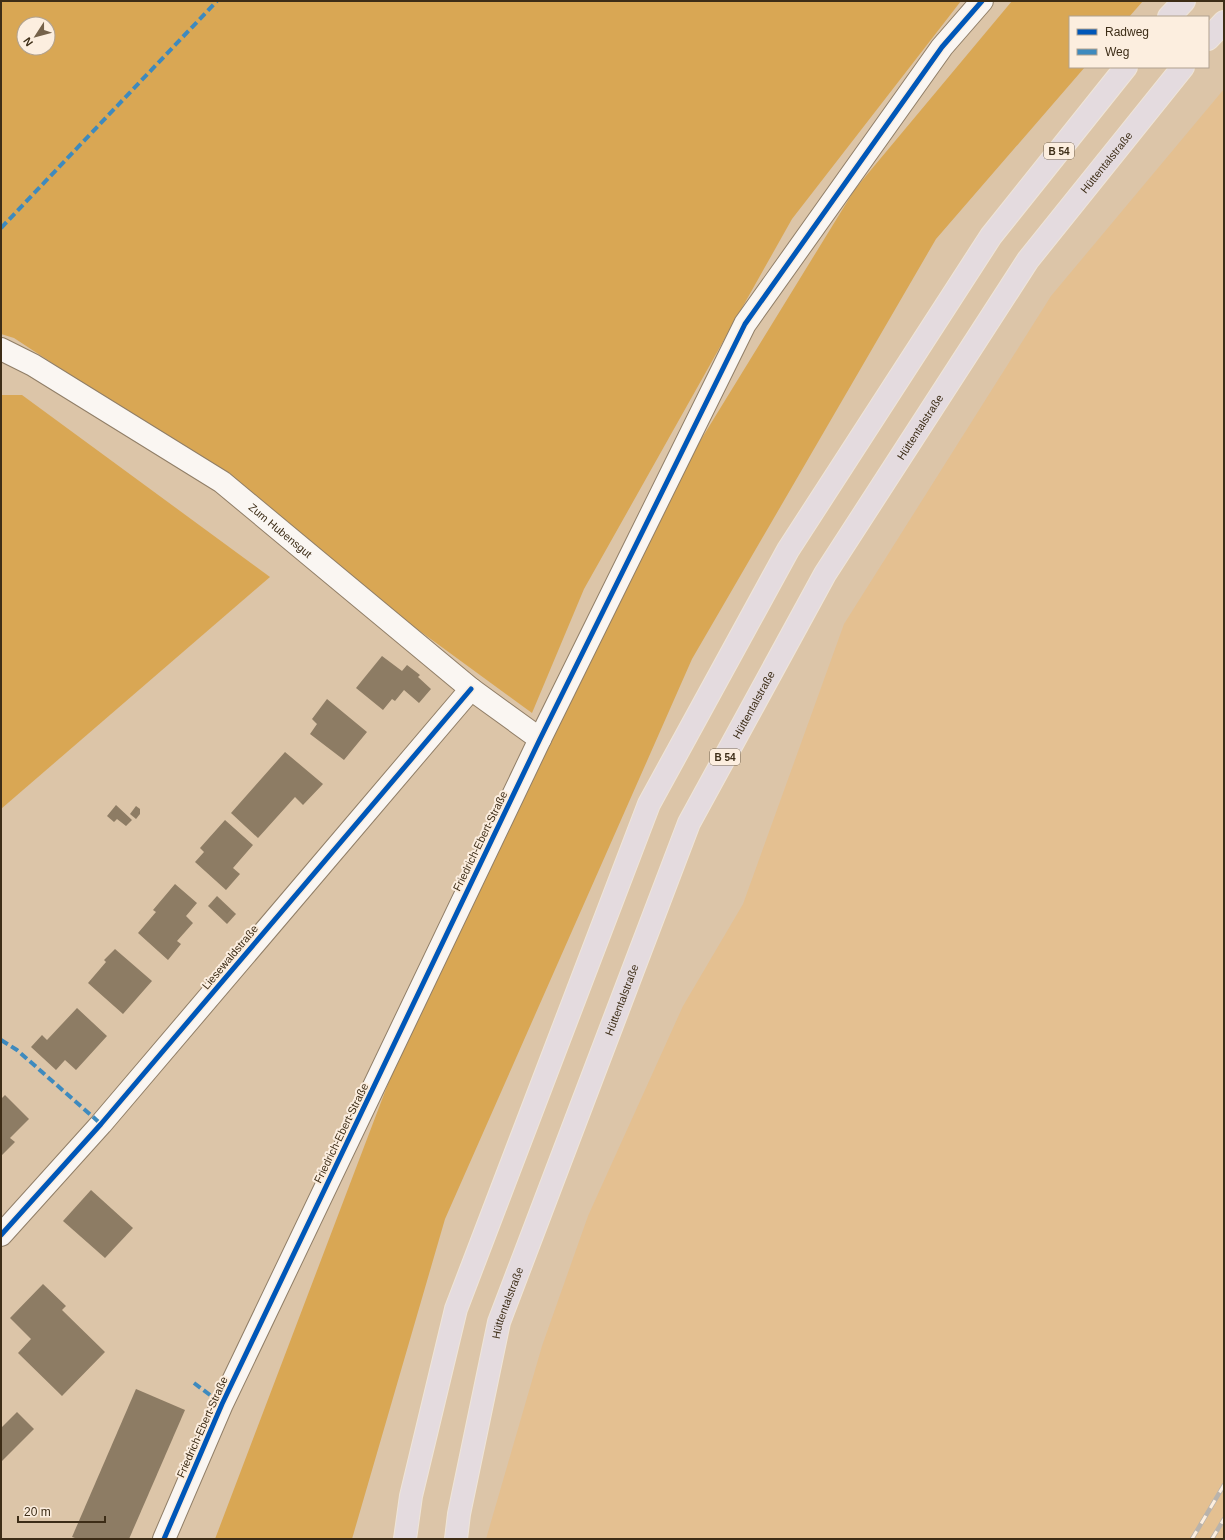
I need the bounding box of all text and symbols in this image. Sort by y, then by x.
north arrow [16,16,56,56]
legend [1069,16,1209,68]
text: Radweg [1105,25,1149,39]
text: N [21,35,35,49]
text: Weg [1105,45,1129,59]
street label: Hüttentalstraße [1078,129,1135,196]
road number: B 54 [1044,143,1074,159]
street label: Hüttentalstraße [895,392,946,462]
street label: Zum Hubensgut [246,501,314,560]
street label: Hüttentalstraße [730,669,777,741]
road number: B 54 [710,749,740,765]
street label: Friedrich-Ebert-Straße [451,789,509,893]
street label: Liesewaldstraße [200,922,260,992]
street label: Hüttentalstraße [603,963,641,1037]
street label: Friedrich-Ebert-Straße [312,1081,370,1185]
street label: Hüttentalstraße [490,1265,525,1340]
street label: Friedrich-Ebert-Straße [174,1375,230,1479]
scale bar [18,1498,105,1524]
text: 20 m [24,1505,51,1519]

